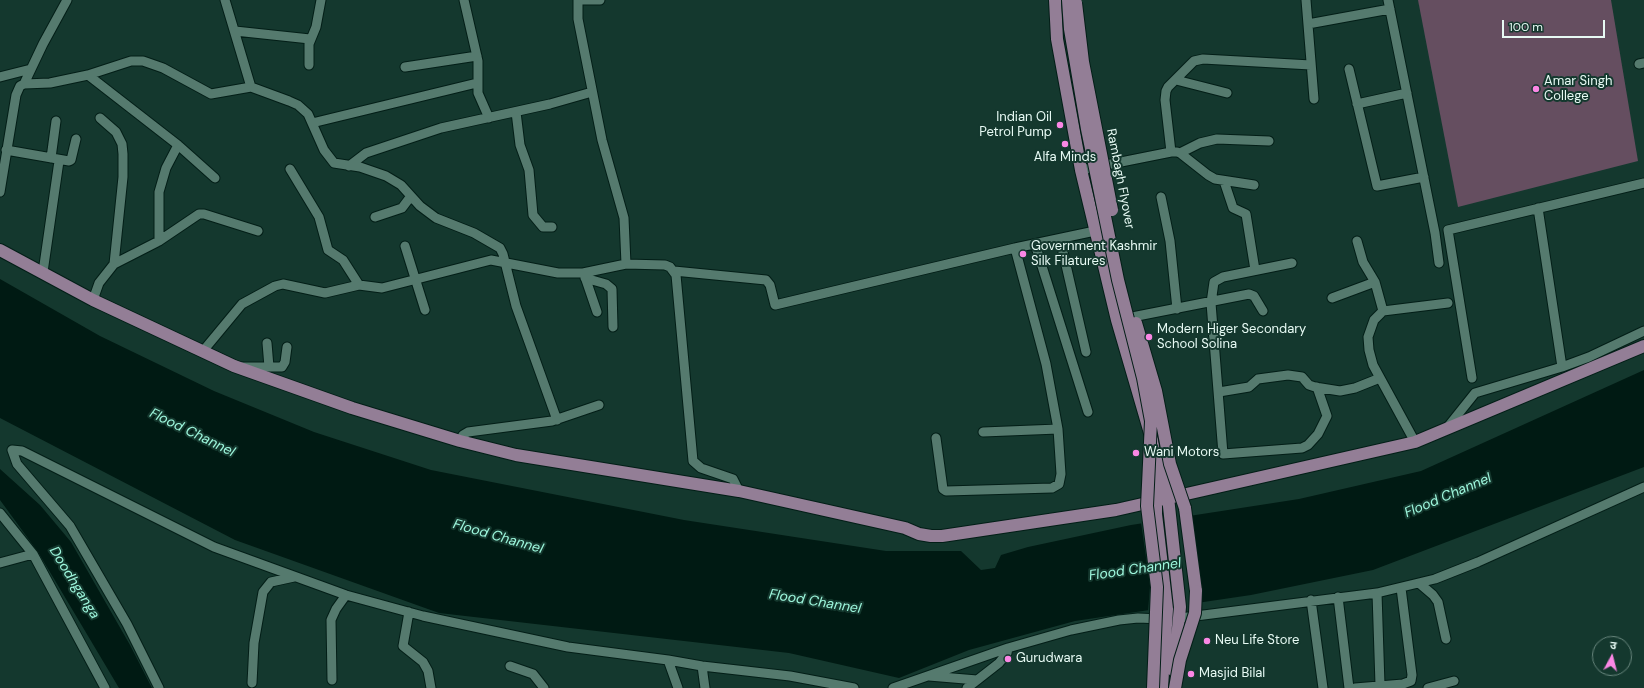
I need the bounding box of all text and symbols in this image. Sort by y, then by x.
scale bar [1504,12,1607,38]
text: 100 m [1509,19,1543,35]
place label: Amar Singh College [1544,74,1612,105]
marker: Amar Singh College [1531,84,1541,94]
place label: Indian Oil Petrol Pump [979,110,1052,141]
marker: Indian Oil Petrol Pump [1055,120,1065,130]
street label: Rambagh Flyover [1103,127,1137,231]
marker: Alfa Minds [1060,139,1070,149]
place label: Alfa Minds [1034,150,1096,166]
place label: Government Kashmir Silk Filatures [1031,239,1157,270]
marker: Government Kashmir Silk Filatures [1018,249,1028,259]
place label: Modern Higer Secondary School Solina [1157,322,1306,353]
marker: Modern Higer Secondary School Solina [1144,332,1154,342]
water label: Flood Channel [147,405,237,461]
place label: Wani Motors [1144,445,1219,461]
marker: Wani Motors [1131,448,1141,458]
water label: Flood Channel [1402,470,1494,522]
water label: Flood Channel [451,516,545,558]
water label: Doodhganga [45,544,103,622]
water label: Flood Channel [1088,555,1182,585]
water label: Flood Channel [768,586,862,618]
place label: Neu Life Store [1215,633,1299,649]
marker: Neu Life Store [1202,636,1212,646]
north arrow [1592,636,1632,676]
text: उ [1609,638,1617,652]
place label: Gurudwara [1016,651,1082,667]
marker: Gurudwara [1003,654,1013,664]
place label: Masjid Bilal [1199,666,1265,682]
marker: Masjid Bilal [1186,669,1196,679]

